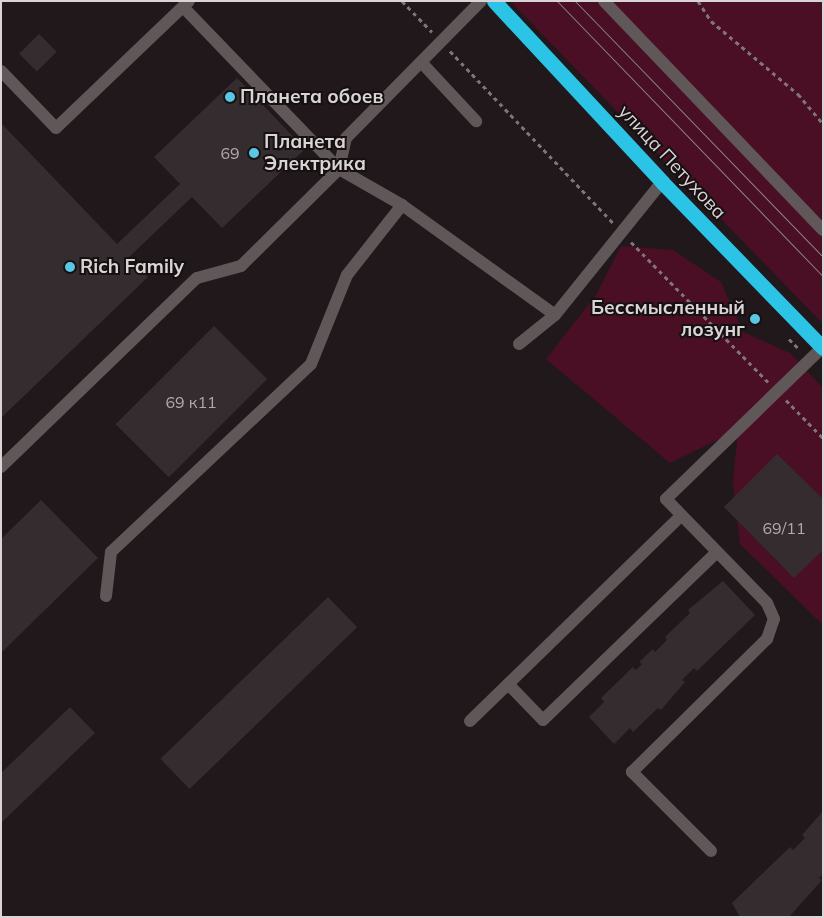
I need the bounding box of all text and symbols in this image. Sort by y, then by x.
place label: Планета обоев [240,86,383,108]
marker: Планета обоев [224,91,236,103]
street label: улица Петухова [613,100,731,224]
place label: Планета Электрика [264,131,366,175]
house number: 69 [220,143,240,163]
marker: Планета Электрика [248,147,260,159]
place label: Rich Family [80,256,184,278]
marker: Rich Family [64,261,76,273]
place label: Бессмысленный лозунг [591,297,745,341]
marker: Бессмысленный лозунг [749,313,761,325]
house number: 69 к11 [165,392,217,412]
house number: 69/11 [763,518,805,538]

